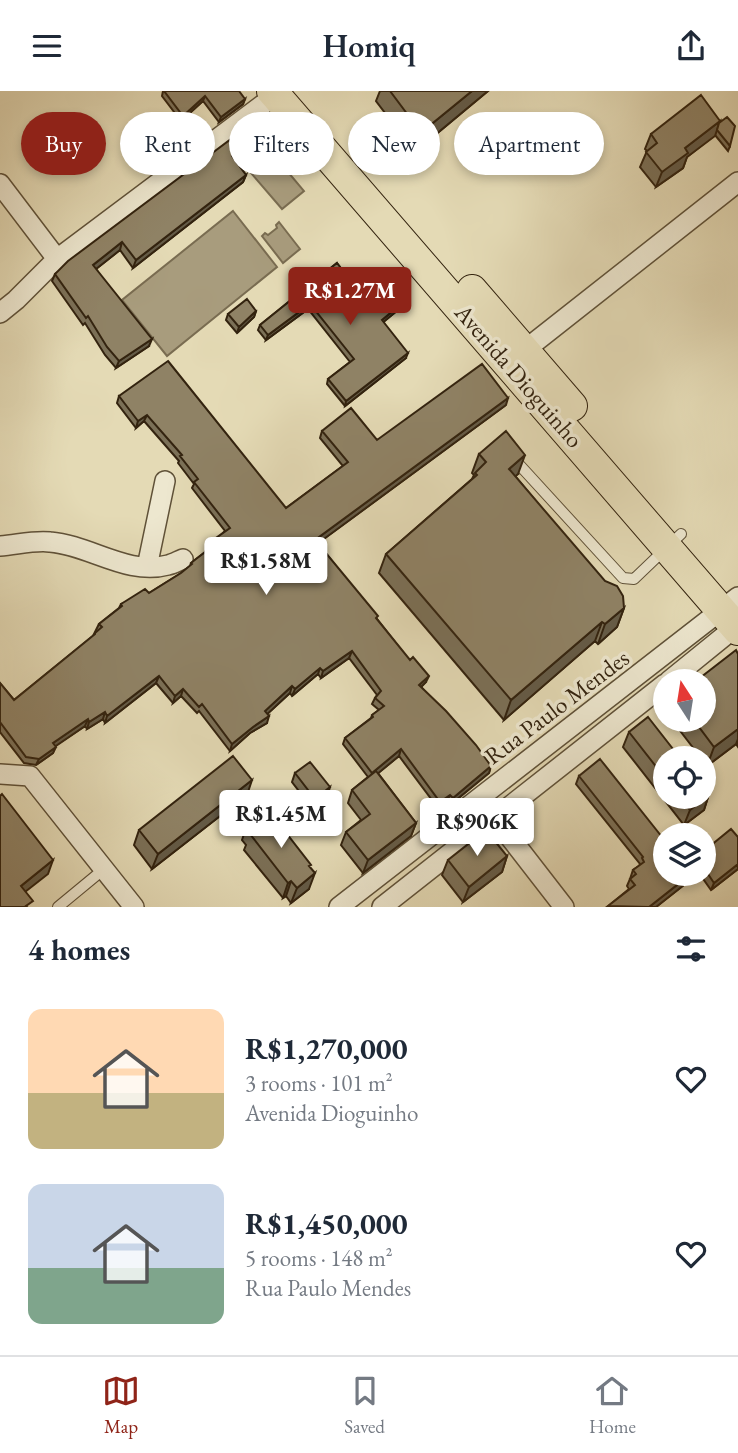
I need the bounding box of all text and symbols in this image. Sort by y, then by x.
text: Homiq [322,25,416,67]
icon: menu [28,27,66,65]
icon: share [672,27,710,65]
chip: Buy [21,112,106,175]
chip: Rent [120,112,215,175]
chip: Filters [229,112,334,175]
chip: New [348,112,440,175]
chip: Apartment [454,112,604,175]
pin: R$1.27M [285,267,415,327]
text: R$1.27M [304,275,396,305]
street label: Avenida Dioguinho [448,296,591,454]
pin: R$1.58M [201,538,331,597]
text: R$1.58M [220,545,312,575]
street label: Rua Paulo Mendes [478,642,635,771]
north arrow [653,669,716,731]
map controls [653,669,716,886]
button: locate [653,746,716,809]
pin: R$1.45M [216,791,346,850]
text: R$1.45M [235,798,327,828]
pin: R$906K [420,799,534,858]
text: R$906K [436,806,518,836]
button: layers [653,823,716,886]
text: 4 homes [28,930,130,969]
icon: filters [672,930,710,968]
text: R$1,270,000 [245,1029,408,1068]
icon: home [84,1037,168,1121]
icon: heart [672,1060,710,1098]
text: 3 rooms · 101 m² [245,1068,393,1098]
text: Avenida Dioguinho [245,1098,418,1128]
text: R$1,450,000 [245,1204,408,1243]
icon: home [84,1212,168,1296]
icon: heart [672,1235,710,1273]
text: 5 rooms · 148 m² [245,1243,393,1273]
text: Rua Paulo Mendes [245,1273,411,1303]
tab: Map [102,1372,140,1439]
tab: Saved [344,1372,385,1439]
tab: Home [589,1372,636,1439]

